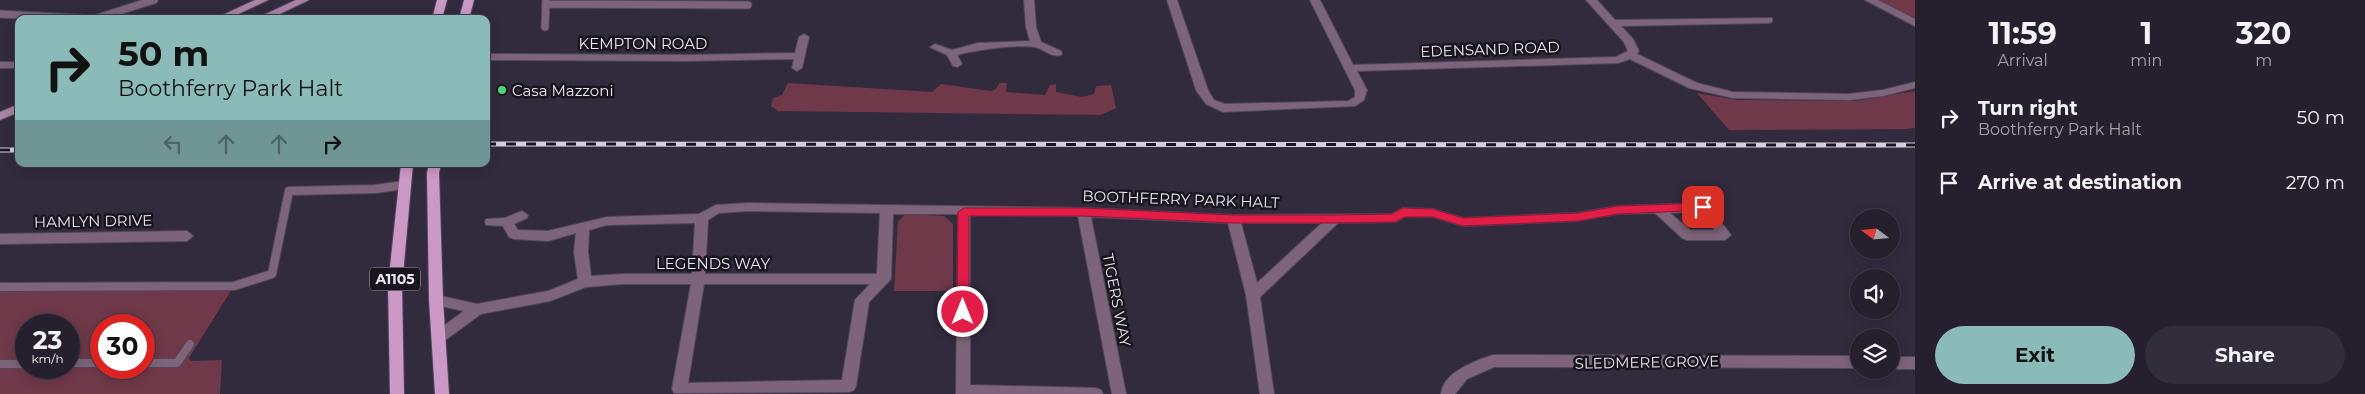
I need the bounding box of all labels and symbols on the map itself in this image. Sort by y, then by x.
street label: KEMPTON ROAD [579,34,707,53]
street label: EDENSAND ROAD [1420,37,1560,61]
place label: Casa Mazzoni [512,81,613,100]
marker: Casa Mazzoni [496,84,508,96]
street label: BOOTHFERRY PARK HALT [1082,186,1280,212]
pin [1682,186,1724,228]
north arrow [1850,209,1900,259]
street label: HAMLYN DRIVE [34,210,152,232]
street label: TIGERS WAY [1099,252,1135,349]
street label: LEGENDS WAY [656,254,770,273]
road number: A1105 [370,268,420,290]
position arrow [936,285,988,337]
speed limit sign: 30 [90,314,155,379]
street label: SLEDMERE GROVE [1575,351,1719,373]

